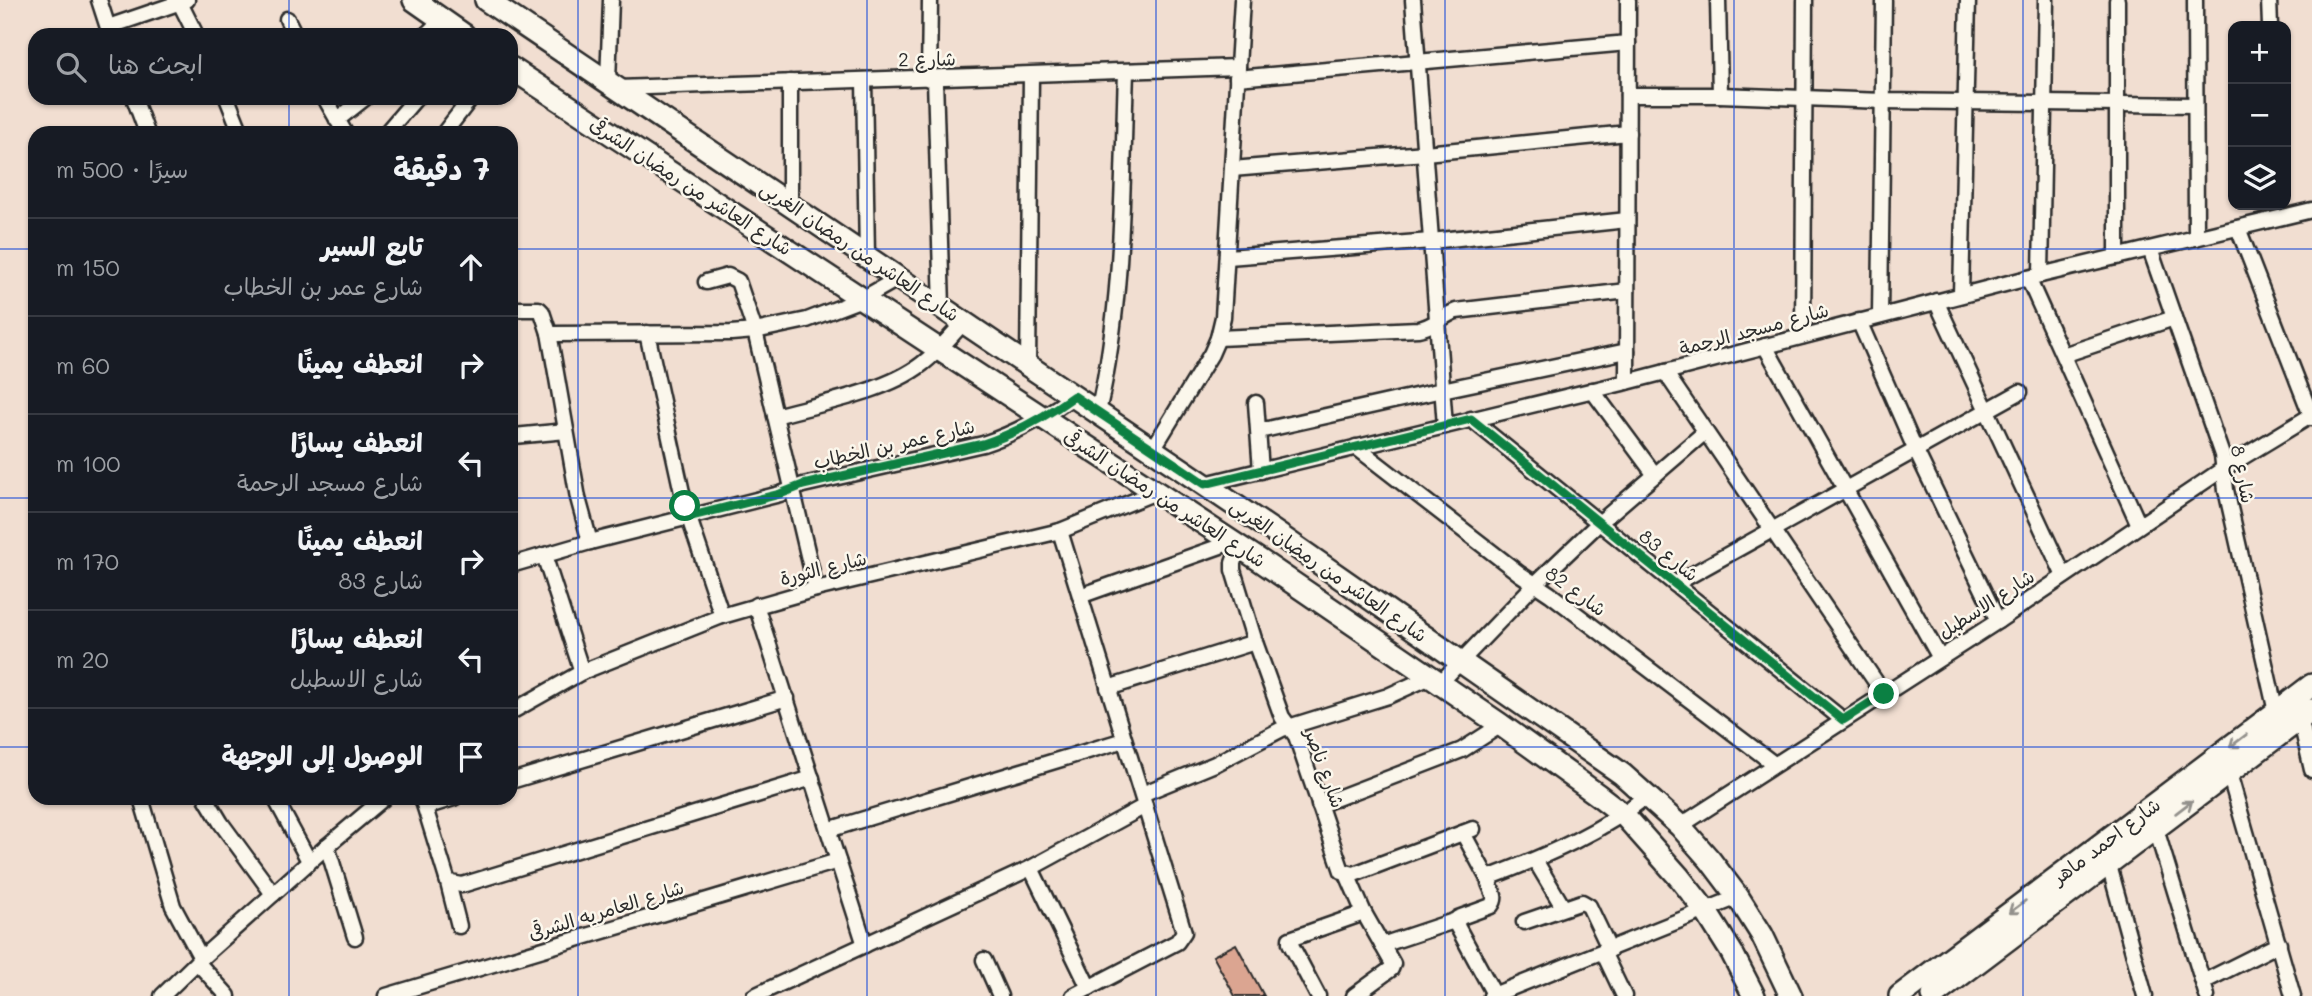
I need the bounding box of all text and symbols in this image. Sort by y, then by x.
map controls [2228,21,2291,210]
button: + [2228,21,2291,84]
search box [28,28,518,105]
street label: شارع 2 [898,45,956,74]
text: ابحث هنا [108,47,203,81]
icon: search [52,48,90,86]
button: − [2228,84,2291,147]
street label: شارع العاشر من رمضان الشرقى [584,111,797,262]
button: layers [2228,147,2291,210]
text: 7 دقيقة [393,148,490,188]
text: سيرًا · 500 m [56,154,188,184]
street label: شارع العاشر من رمضان الغربى [755,175,965,328]
text: تابع السير [321,229,423,263]
icon: ahead [452,248,490,286]
text: 150 m [56,252,120,282]
text: شارع عمر بن الخطاب [224,271,423,301]
street label: شارع مسجد الرحمة [1676,297,1832,362]
text: انعطف يمينًا [298,346,423,380]
icon: right [452,346,490,384]
text: 60 m [56,350,110,380]
street label: شارع عمر بن الخطاب [811,413,977,476]
street label: شارع العاشر من رمضان الشرقى [1058,423,1271,574]
text: انعطف يسارًا [291,425,423,459]
street label: شارع 8 [2224,443,2261,505]
icon: left [452,444,490,482]
text: 100 m [56,448,120,478]
text: شارع مسجد الرحمة [237,467,423,497]
route start [669,490,700,521]
street label: شارع العاشر من رمضان الغربى [1225,492,1433,649]
text: انعطف يمينًا [298,523,423,557]
street label: شارع 83 [1633,523,1704,588]
icon: right [452,542,490,580]
street label: شارع الثورة [777,545,869,592]
text: 170 m [56,546,119,576]
street label: شارع 82 [1540,560,1612,623]
street label: شارع الاسطبل [1933,563,2040,646]
text: شارع 83 [338,565,423,595]
text: انعطف يسارًا [291,621,423,655]
icon: left [452,640,490,678]
text: 20 m [56,644,109,674]
text: شارع الاسطبل [290,663,423,693]
route end [1868,678,1899,709]
street label: شارع ناصر [1297,723,1351,812]
one-way arrow [2229,733,2248,748]
text: الوصول إلى الوجهة [221,738,423,772]
icon: arrive [452,738,490,776]
street label: شارع احمد ماهر [2045,792,2166,892]
one-way arrow [2174,800,2192,815]
street label: شارع العامريه الشرقى [525,874,687,947]
one-way arrow [2009,900,2027,915]

